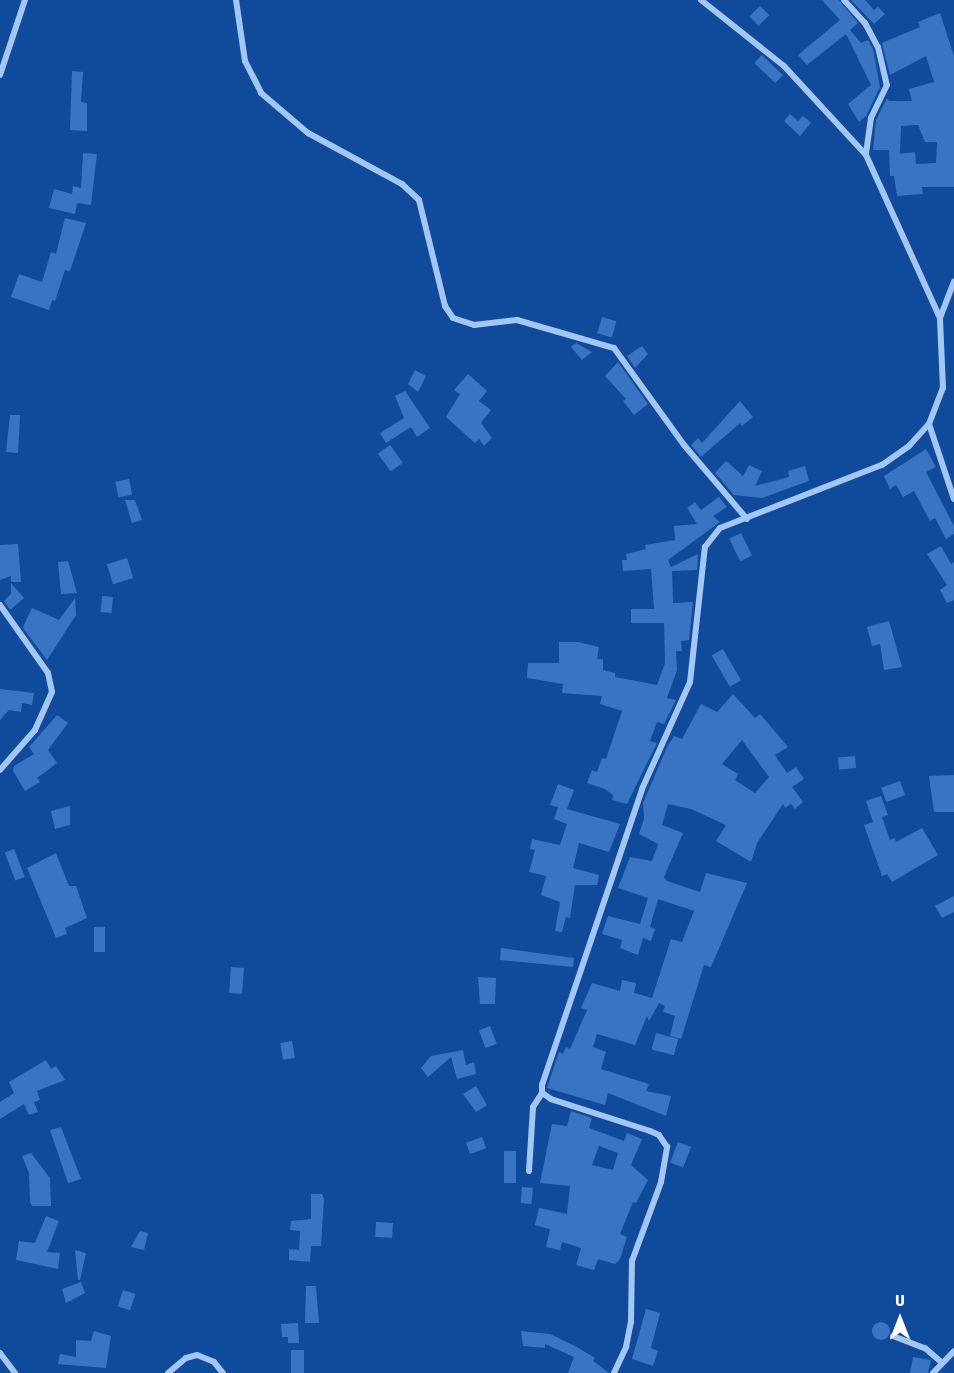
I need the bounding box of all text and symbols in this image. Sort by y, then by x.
north arrow [870,1289,930,1349]
text: U [895,1291,905,1310]

